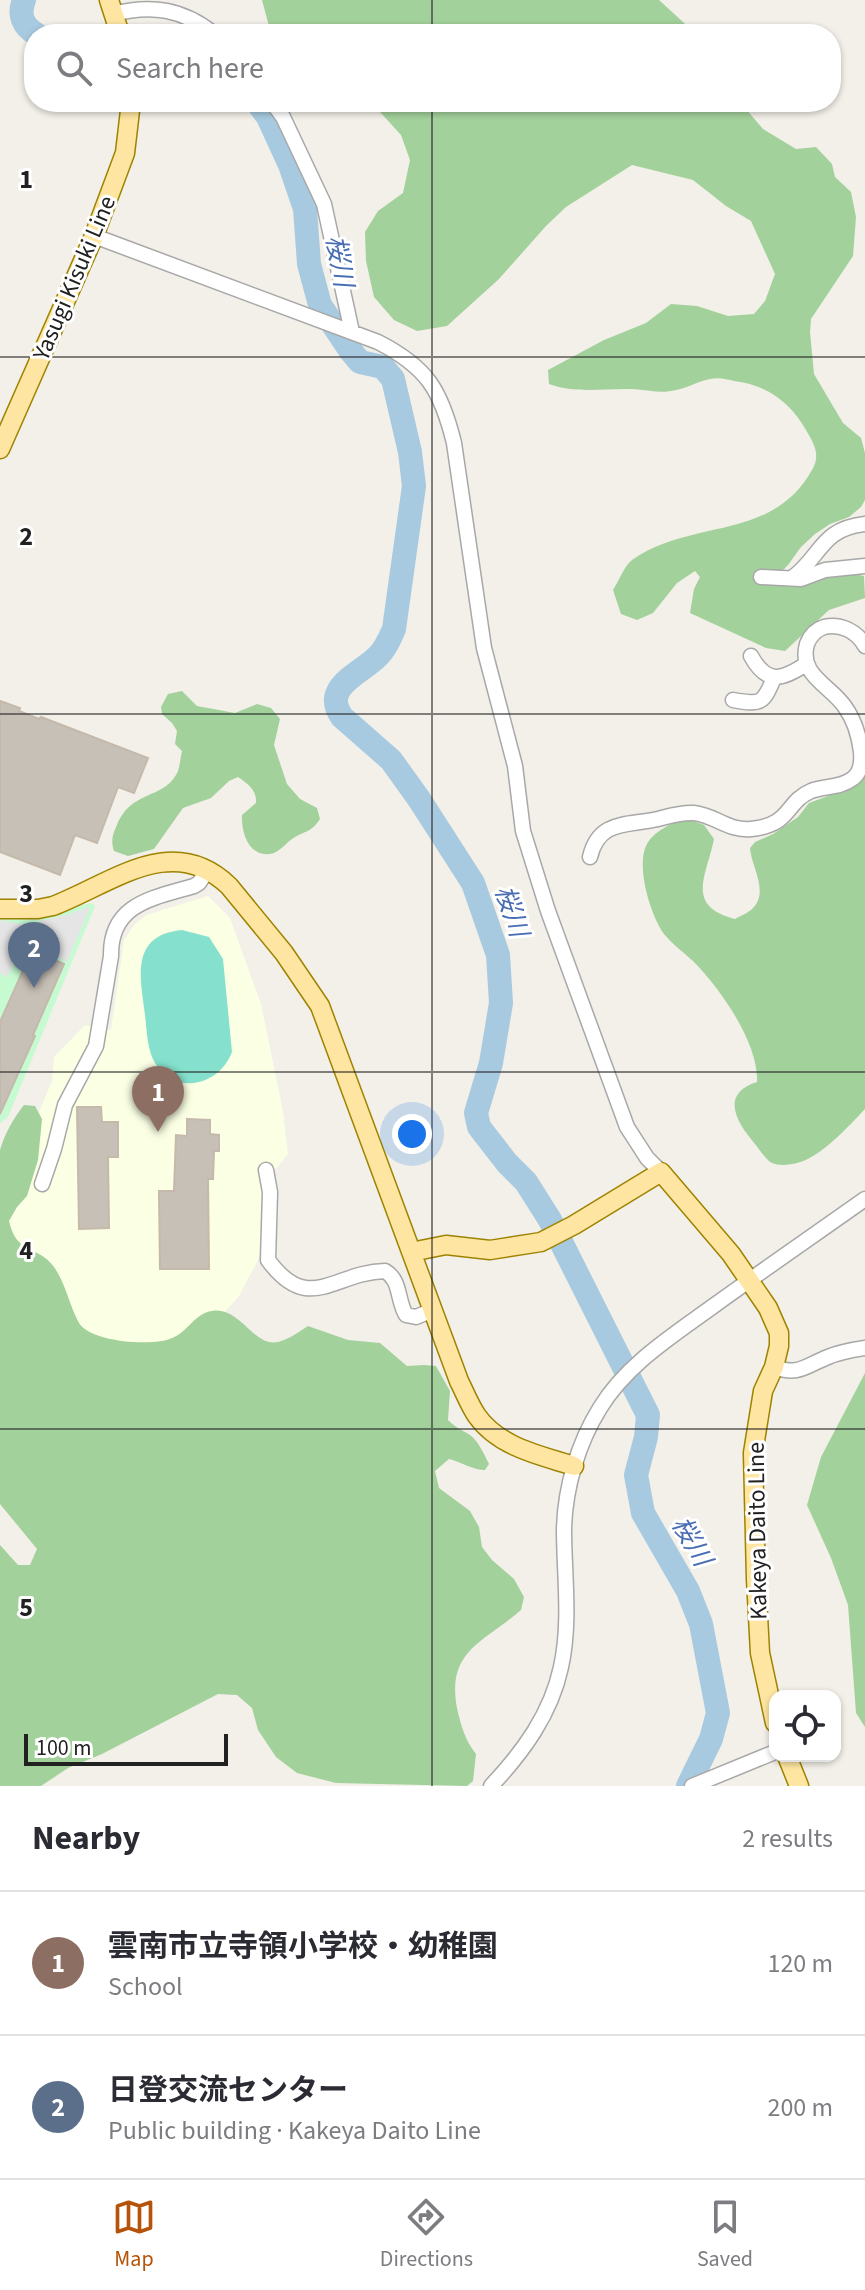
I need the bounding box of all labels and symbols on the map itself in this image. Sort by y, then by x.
text: 1 [19,161,33,198]
street label: Yasugi Kisuki Line [24,190,125,367]
water label: 桜川 [317,232,363,293]
text: 2 [19,518,33,555]
text: 3 [19,875,33,912]
water label: 桜川 [486,881,538,945]
pin: 2 [8,922,60,988]
pin: 1 [132,1066,184,1132]
your location [392,1114,432,1154]
text: 4 [19,1232,33,1269]
street label: Kakeya Daito Line [738,1442,777,1620]
water label: 桜川 [663,1509,722,1576]
text: 5 [19,1589,33,1626]
scale bar [24,1730,228,1766]

